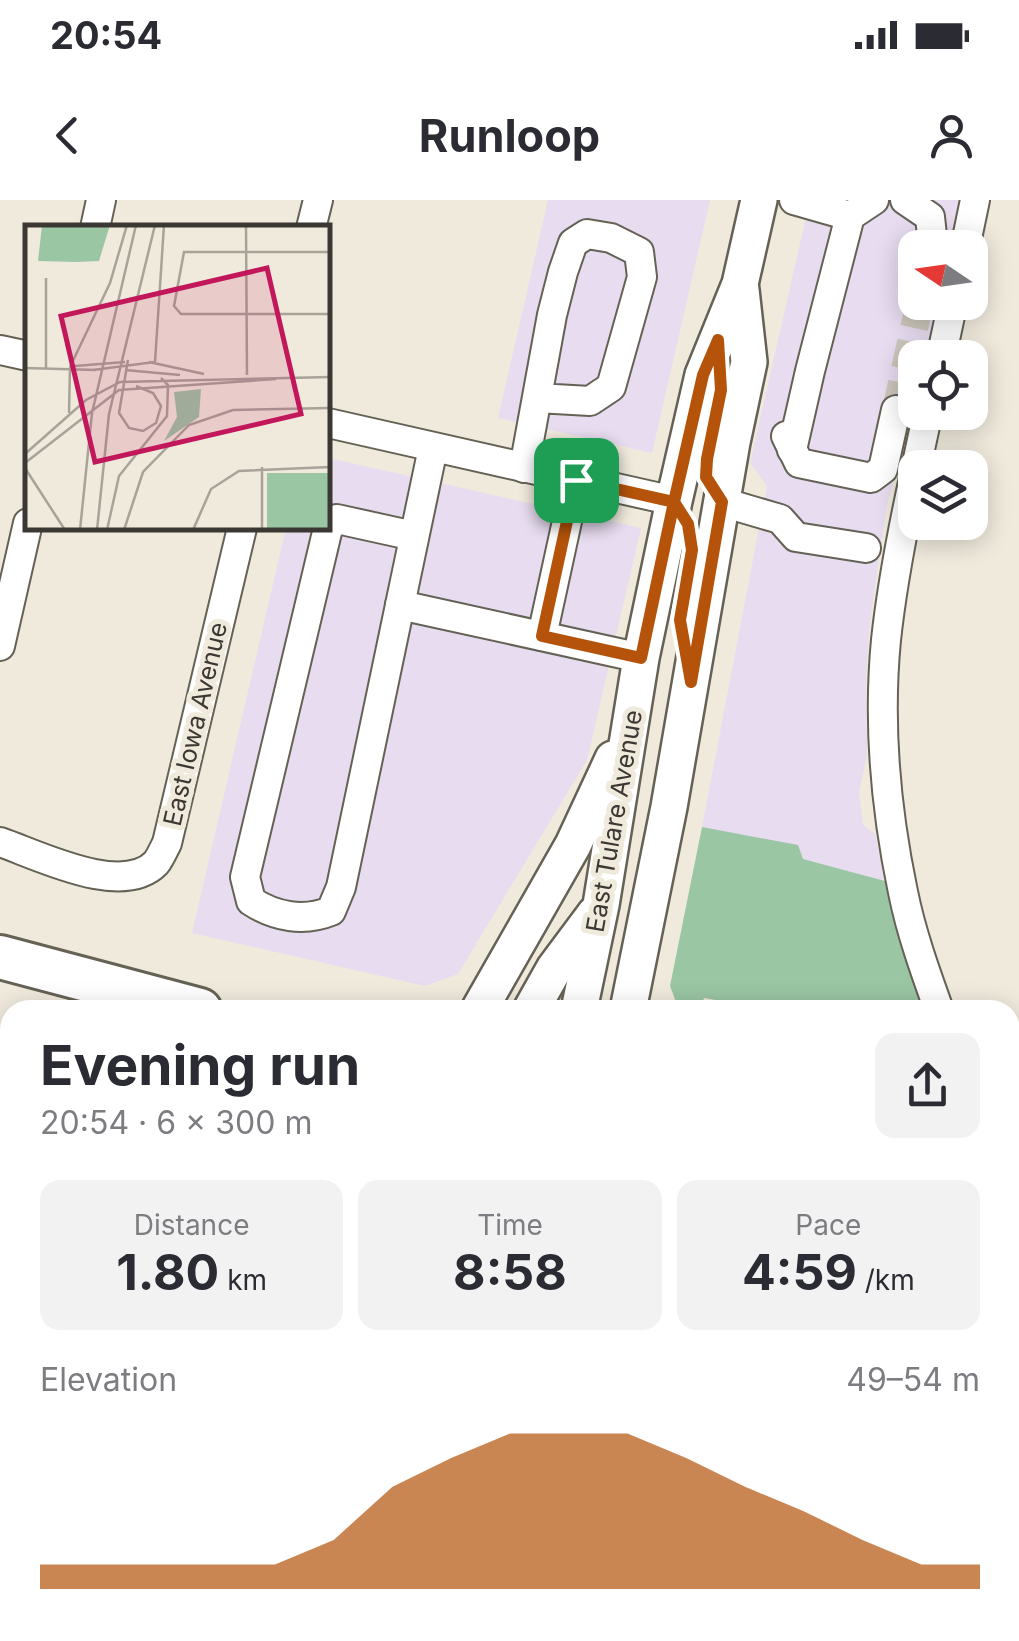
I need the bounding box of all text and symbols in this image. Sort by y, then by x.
text: 20:54 [50,12,162,58]
icon: back [40,108,95,163]
text: Runloop [419,108,600,163]
icon: person [924,108,979,163]
inset map [25,225,330,530]
north arrow [898,230,988,320]
map controls [898,230,988,540]
button: locate [898,340,988,430]
pin [534,438,619,523]
button: layers [898,450,988,540]
icon: arrive [549,453,604,508]
street label: East Iowa Avenue [157,619,233,829]
street label: East Tulare Avenue [580,708,648,934]
text: Evening run [40,1032,360,1098]
button: share [875,1033,980,1138]
text: 20:54 · 6 × 300 m [40,1103,312,1142]
text: Distance [134,1208,249,1242]
text: Time [477,1208,543,1242]
text: Pace [795,1208,861,1242]
text: 1.80 [116,1242,219,1302]
text: 8:58 [453,1242,567,1302]
text: 4:59 [742,1242,857,1302]
text: km [219,1263,267,1297]
text: /km [857,1263,915,1297]
text: Elevation [40,1360,177,1399]
text: 49–54 m [846,1360,980,1399]

